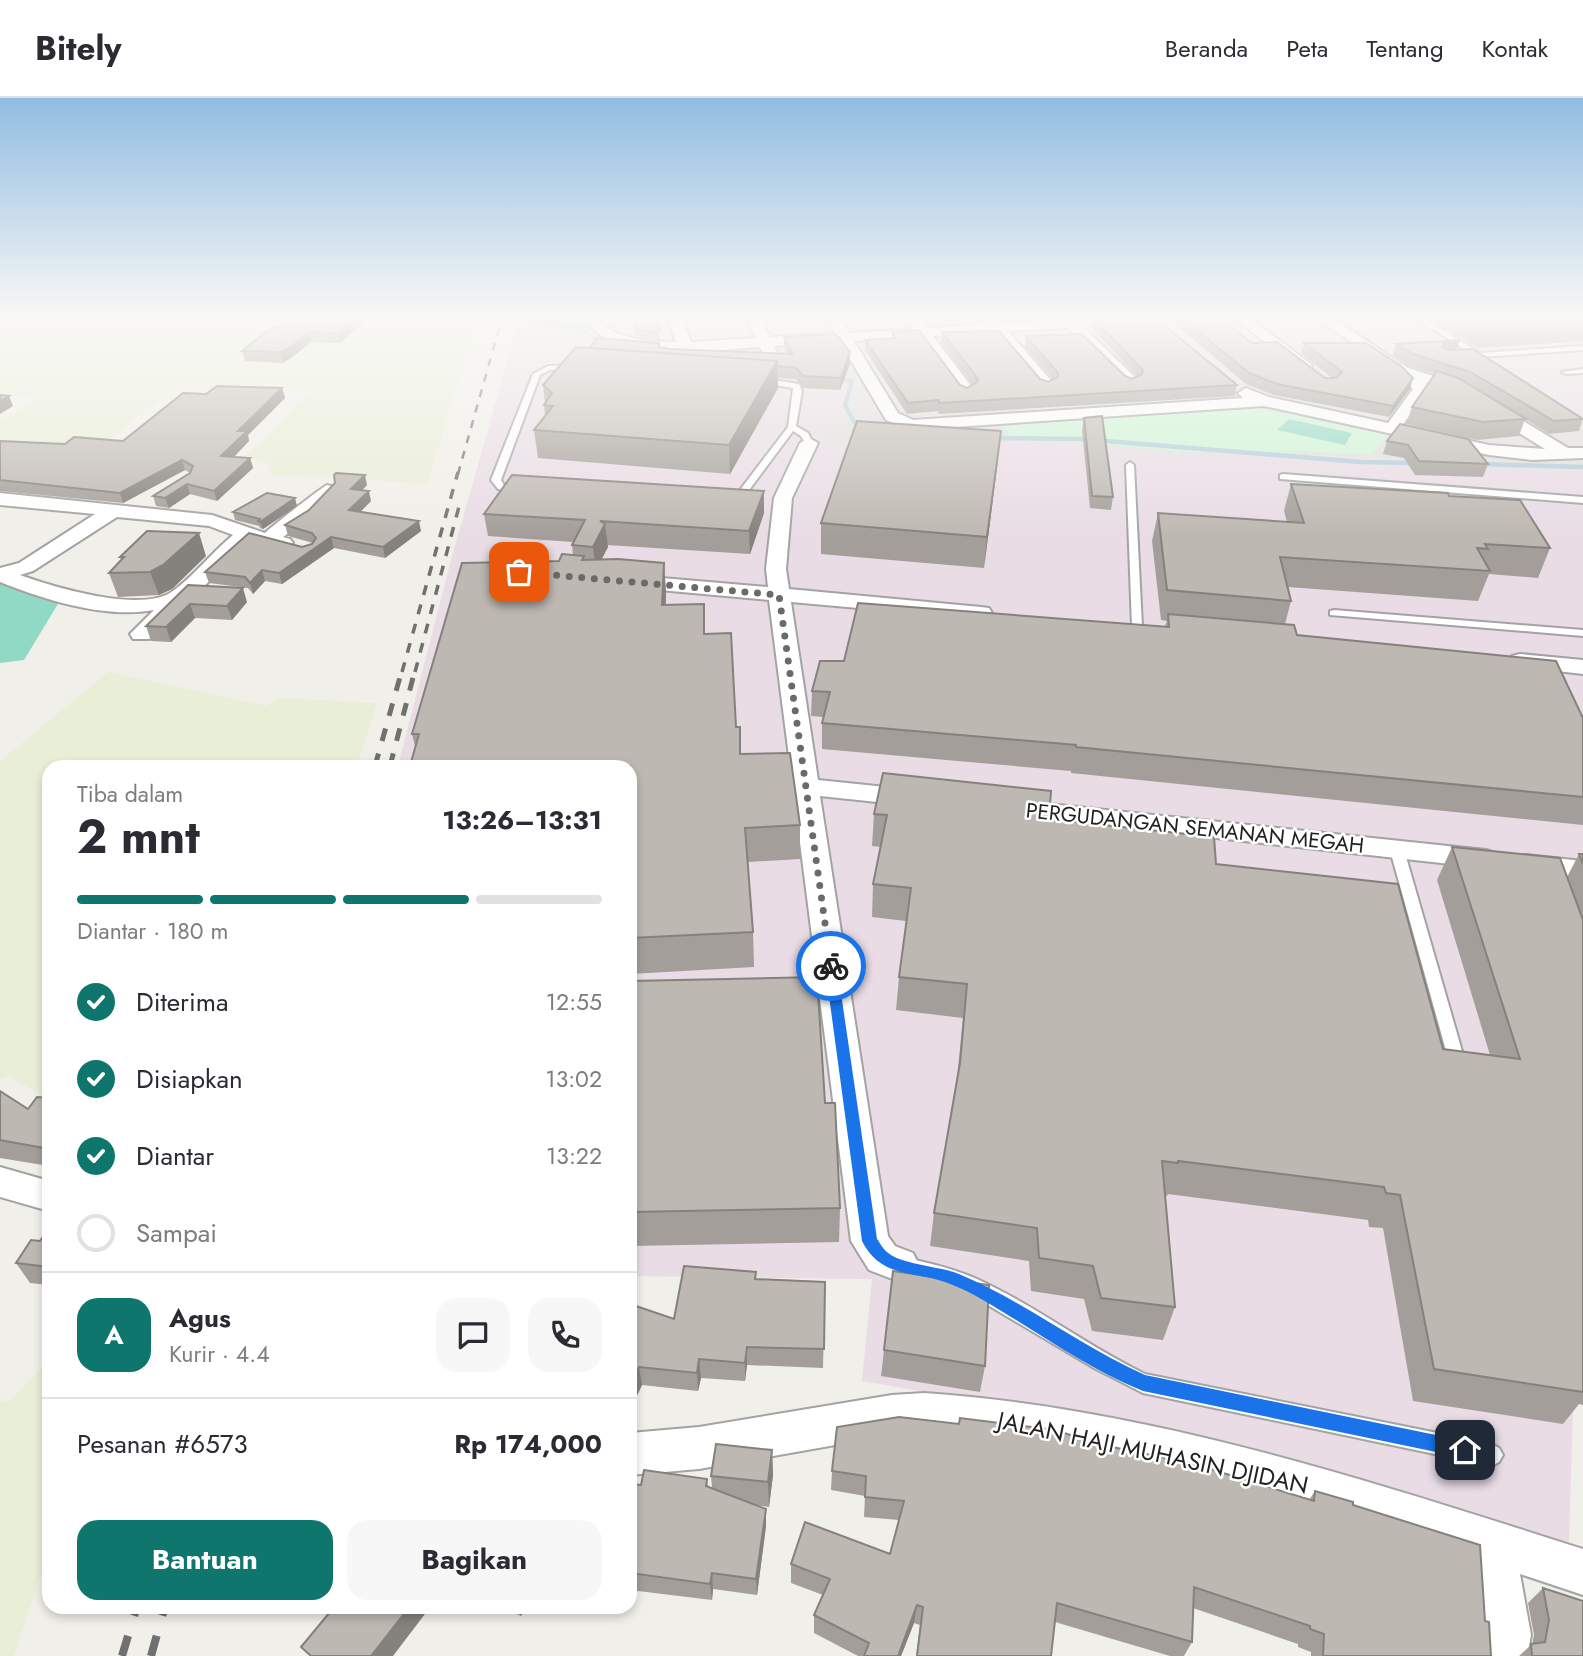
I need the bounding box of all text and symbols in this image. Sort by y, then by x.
text: Bitely [35,25,122,72]
text: Beranda [1165,31,1248,66]
text: Peta [1286,31,1328,66]
text: Tentang [1366,31,1444,66]
text: Kontak [1482,31,1548,66]
pin [489,542,549,602]
icon: bag [500,553,538,591]
text: Tiba dalam [77,777,183,811]
street label: PERGUDANGAN SEMANAN MEGAH [1024,795,1366,861]
text: 13:26–13:31 [442,801,602,839]
text: 2 mnt [77,804,200,870]
text: Diantar · 180 m [77,914,228,948]
courier [796,931,866,1001]
icon: bike [812,947,850,985]
icon: check [77,983,115,1021]
text: Diterima [136,983,229,1021]
text: 12:55 [546,985,602,1019]
icon: check [77,1060,115,1098]
text: Disiapkan [136,1060,243,1098]
text: 13:02 [545,1062,602,1096]
icon: check [77,1137,115,1175]
text: Diantar [136,1137,214,1175]
text: 13:22 [546,1139,602,1173]
text: Sampai [136,1214,217,1252]
button: chat [436,1298,510,1372]
button: phone [528,1298,602,1372]
text: Agus [169,1299,231,1337]
text: A [104,1316,124,1354]
text: Kurir · 4.4 [169,1337,270,1371]
street label: JALAN HAJI MUHASIN DJIDAN [992,1402,1312,1503]
pin [1435,1420,1495,1480]
text: Pesanan #6573 [77,1425,248,1463]
text: Rp 174,000 [454,1425,602,1463]
icon: home [1446,1431,1484,1469]
button: Bantuan [77,1520,333,1600]
button: Bagikan [347,1520,602,1600]

